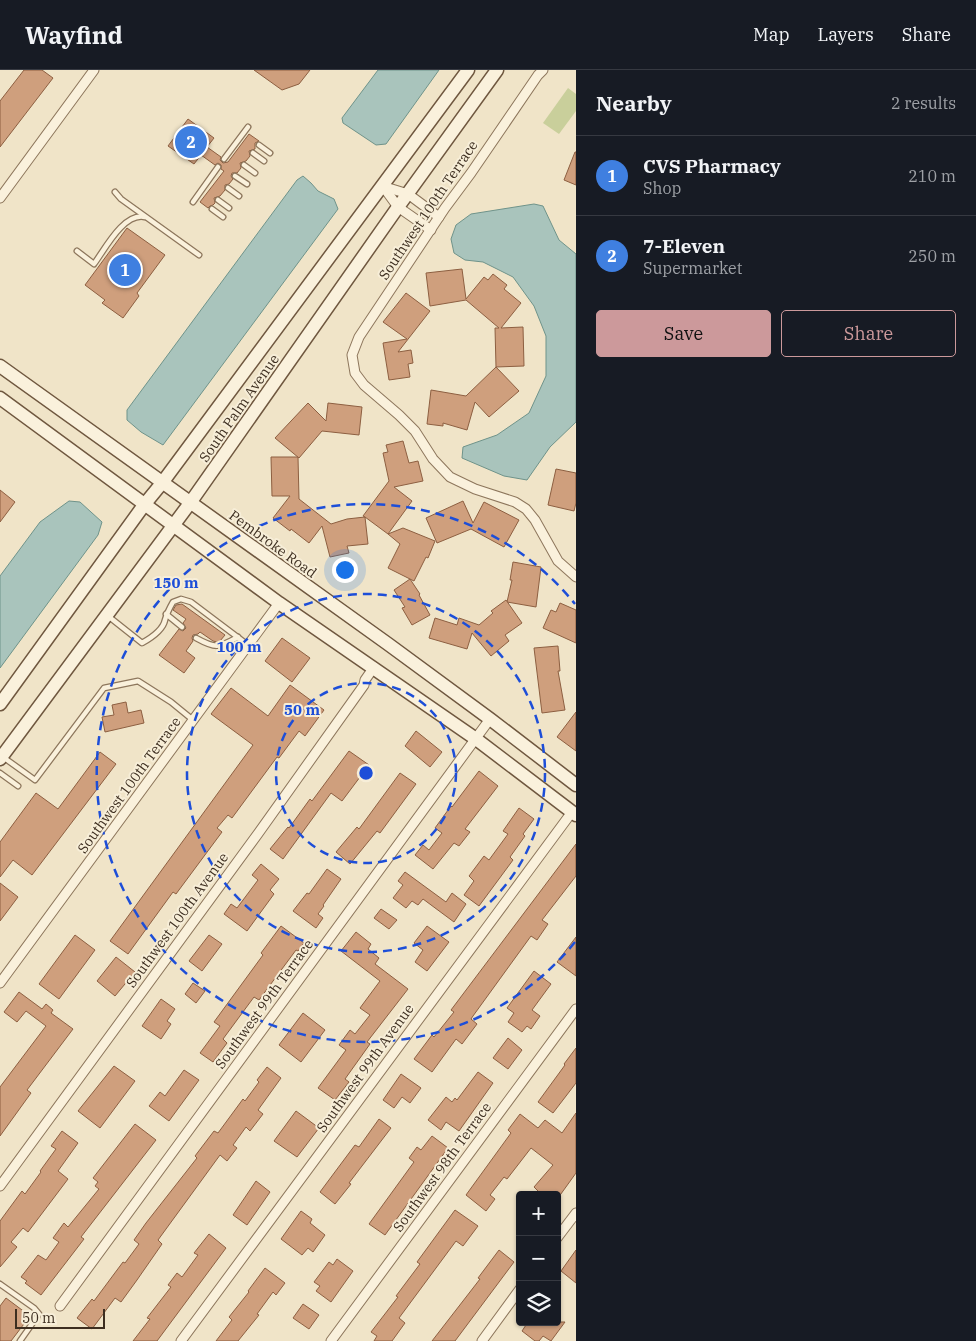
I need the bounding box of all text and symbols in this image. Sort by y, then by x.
text: Wayfind [25,19,123,51]
text: Map [753,23,790,46]
text: Layers [818,23,874,46]
text: Share [902,23,951,46]
text: Nearby [596,89,672,117]
text: 2 results [891,93,956,113]
pin: 2 [175,123,207,161]
street label: Southwest 100th Terrace [375,137,481,283]
text: CVS Pharmacy [643,154,781,178]
text: 1 [607,166,617,186]
text: 210 m [908,166,956,186]
text: Shop [643,178,681,198]
text: 7-Eleven [643,234,725,258]
text: 2 [607,246,617,266]
text: 250 m [908,246,956,266]
pin: 1 [109,251,141,289]
text: Supermarket [643,258,742,278]
button: Save [596,310,771,357]
button: Share [781,310,956,357]
street label: South Palm Avenue [195,350,283,466]
street label: Pembroke Road [226,506,321,582]
your location [332,557,358,583]
text: 150 m [153,573,199,592]
text: 100 m [216,637,262,656]
text: 50 m [284,700,320,719]
street label: Southwest 100th Terrace [73,713,185,857]
centre of rings [357,764,375,782]
street label: Southwest 100th Avenue [122,849,232,991]
street label: Southwest 99th Terrace [211,936,317,1072]
street label: Southwest 99th Avenue [312,1000,418,1136]
street label: Southwest 98th Terrace [389,1099,495,1235]
map controls [516,1191,561,1326]
button: + [516,1191,561,1236]
button: − [516,1236,561,1281]
button: layers [516,1281,561,1326]
scale bar [15,1306,105,1329]
text: 50 m [22,1309,55,1327]

